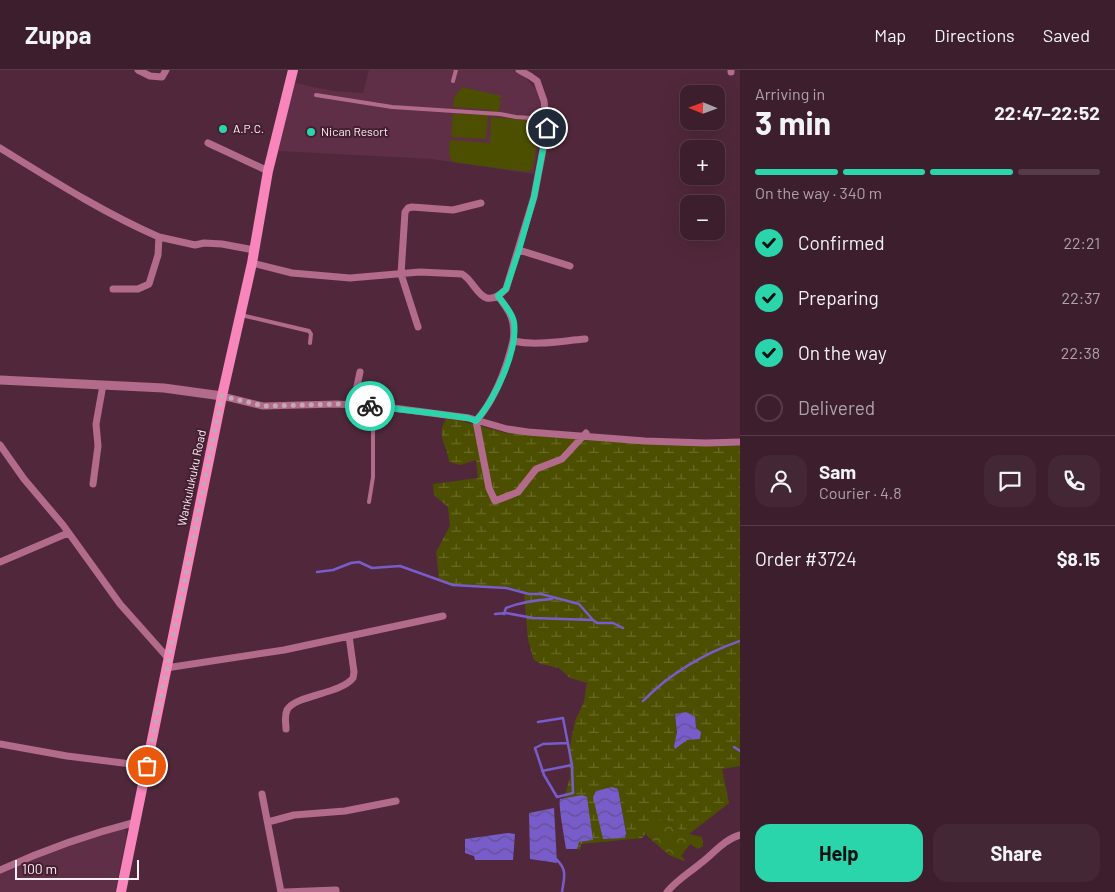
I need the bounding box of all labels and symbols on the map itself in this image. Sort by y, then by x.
north arrow [680,85,725,130]
pin [526,107,568,149]
place label: A.P.C. [233,121,264,135]
marker: A.P.C. [217,123,229,135]
place label: Nican Resort [321,124,388,138]
marker: Nican Resort [305,126,317,138]
courier [345,381,395,431]
street label: Wankulukuku Road [174,428,208,527]
pin [126,745,168,787]
scale bar [15,857,139,880]

